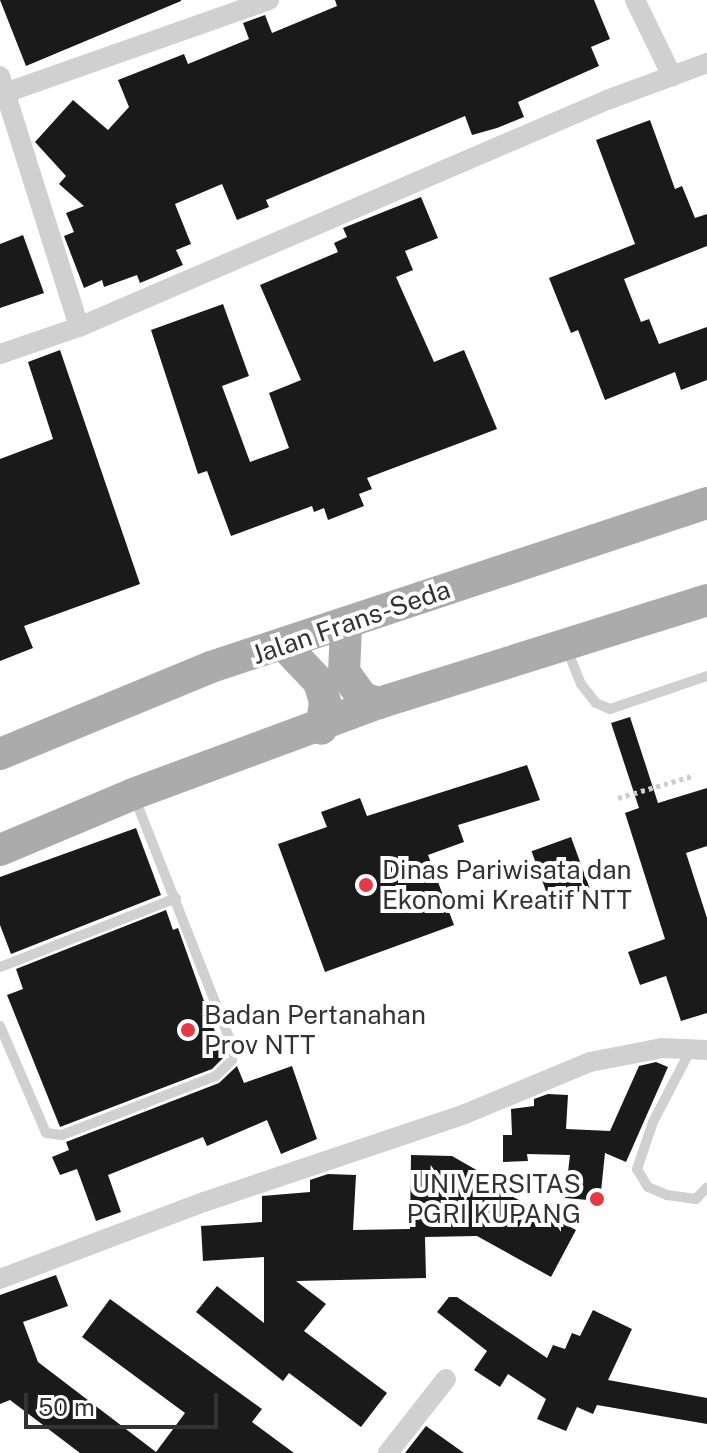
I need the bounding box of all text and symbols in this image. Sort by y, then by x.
street label: Jalan Frans-Seda [248,573,454,671]
place label: Dinas Pariwisata dan Ekonomi Kreatif NTT [382,854,632,916]
marker: Dinas Pariwisata dan Ekonomi Kreatif NTT [357,876,375,894]
place label: Badan Pertanahan Prov NTT [204,999,426,1060]
marker: Badan Pertanahan Prov NTT [179,1021,197,1039]
place label: UNIVERSITAS PGRI KUPANG [406,1168,581,1230]
marker: UNIVERSITAS PGRI KUPANG [588,1190,606,1208]
scale bar [28,1377,222,1427]
text: 50 m [38,1393,95,1421]

